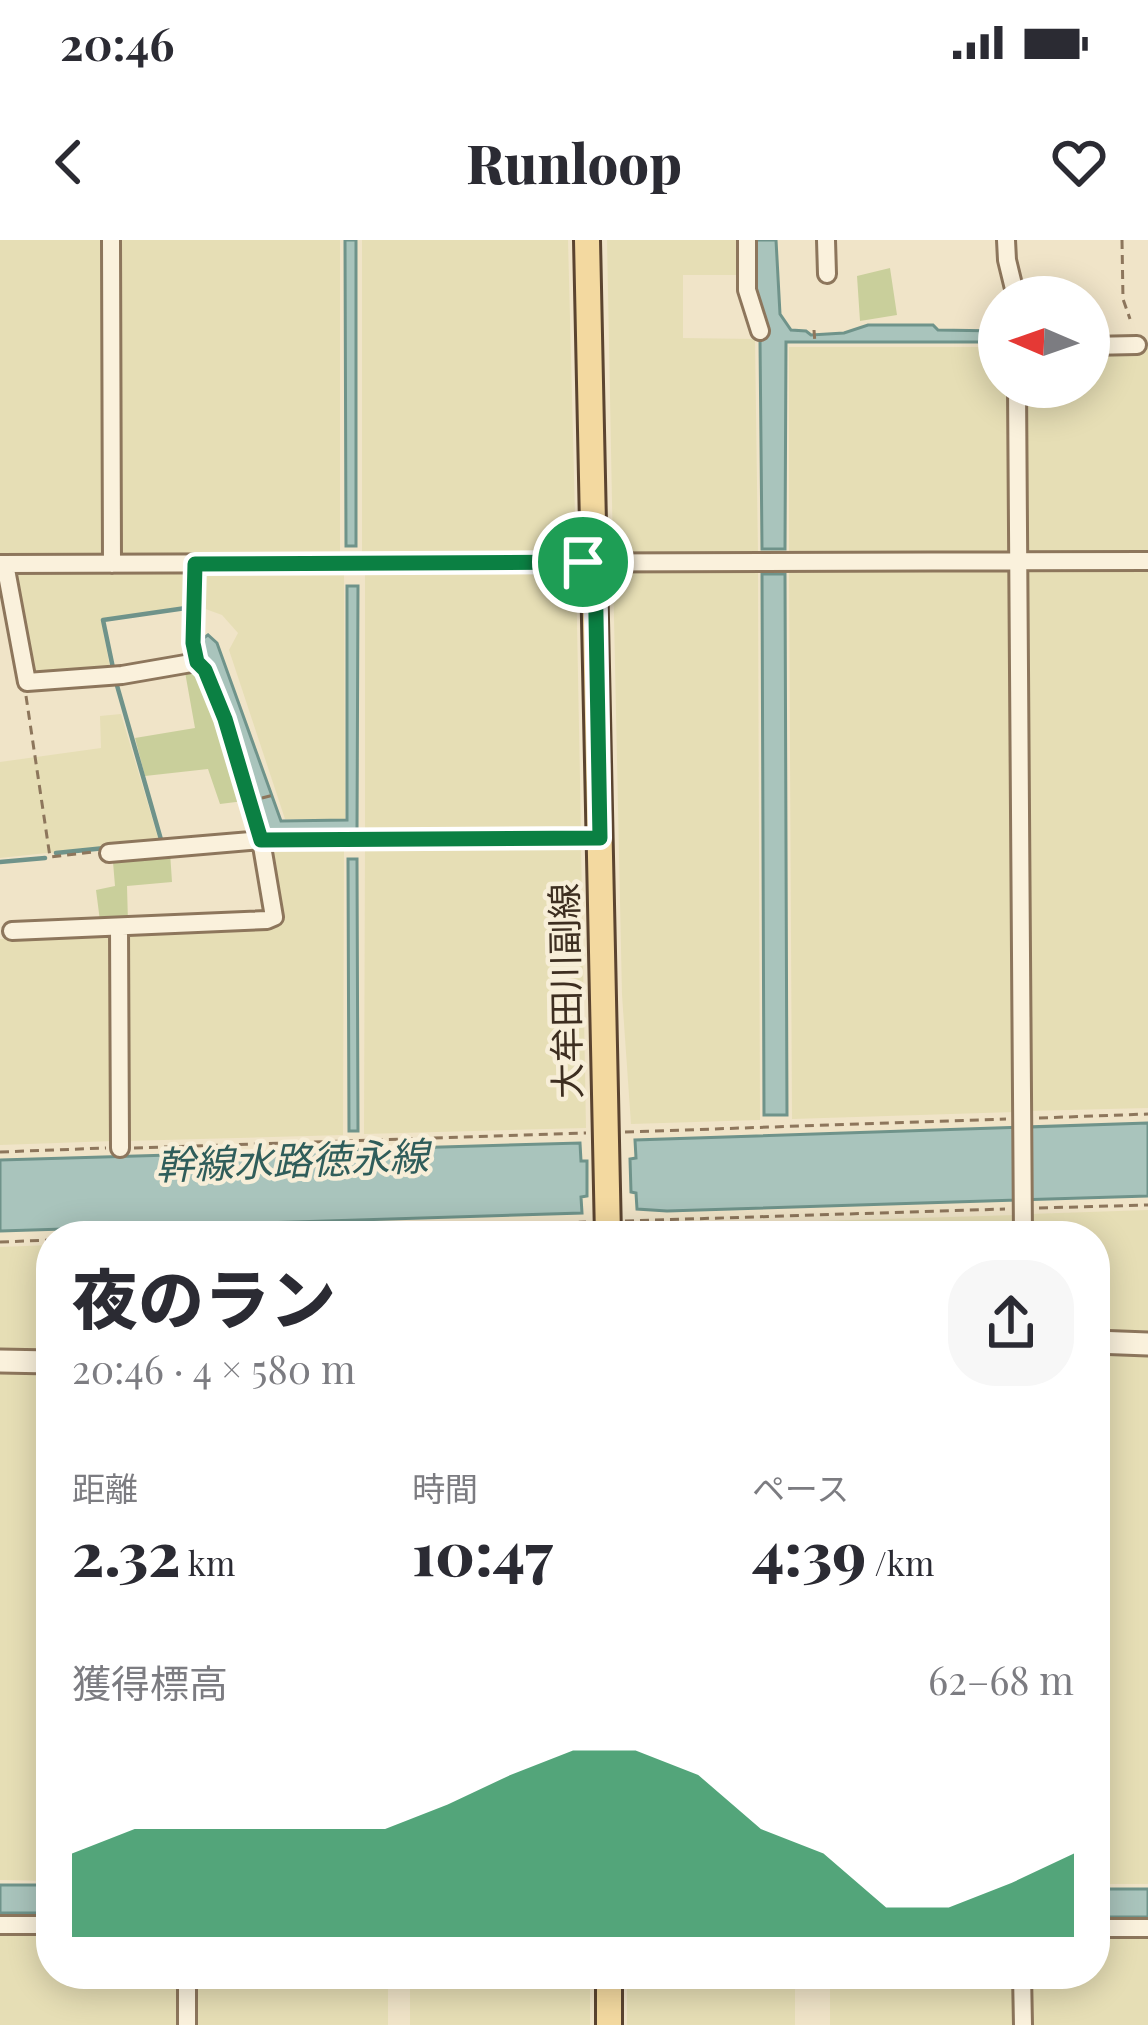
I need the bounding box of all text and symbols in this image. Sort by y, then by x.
text: 20:46 [60,12,175,72]
text: Runloop [466,126,682,198]
icon: back [36,129,102,195]
icon: heart [1046,129,1112,195]
north arrow [978,276,1110,408]
map controls [978,276,1110,408]
pin [532,511,634,613]
icon: arrive [550,529,616,595]
street label: 大牟田川副線 [538,883,590,1099]
water label: 幹線水路徳永線 [155,1128,433,1190]
text: 夜のラン [72,1253,336,1341]
button: share [948,1260,1074,1386]
text: 20:46 · 4 × 580 m [72,1342,356,1394]
text: 距離 [72,1465,138,1509]
text: 時間 [412,1465,478,1509]
text: ペース [752,1465,849,1509]
text: 2.32 [72,1511,181,1591]
text: 10:47 [412,1511,553,1591]
text: 4:39 [752,1511,866,1591]
text: km [181,1540,235,1584]
text: /km [866,1540,934,1584]
text: 62–68 m [928,1653,1074,1705]
text: 獲得標高 [72,1656,228,1708]

